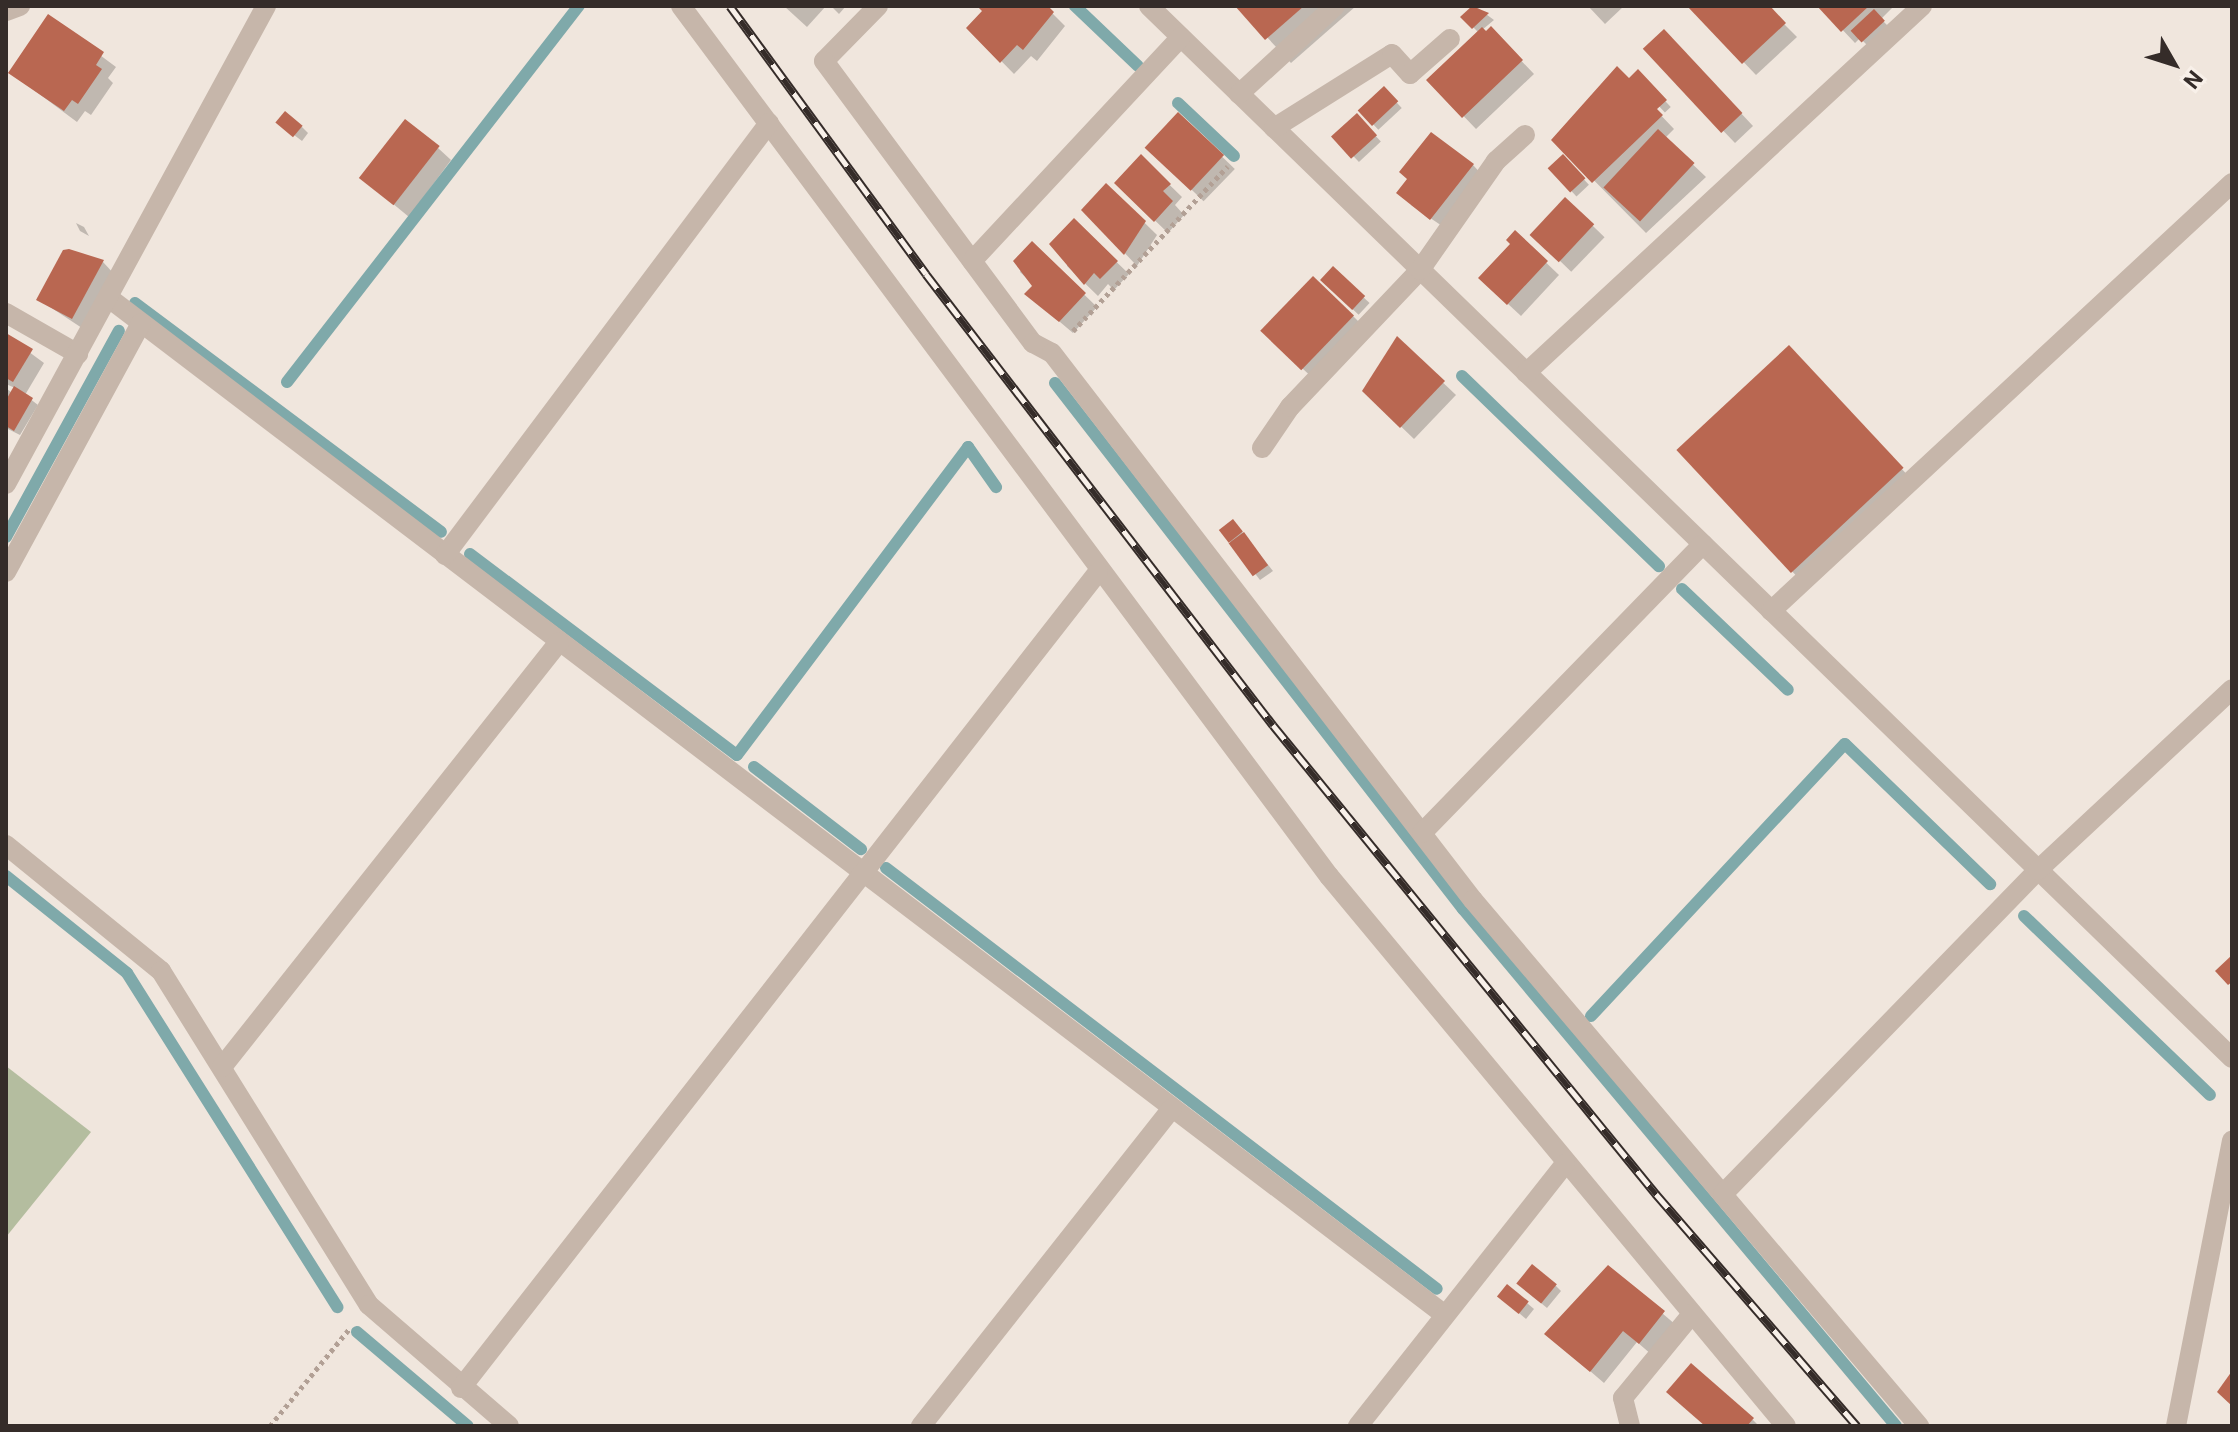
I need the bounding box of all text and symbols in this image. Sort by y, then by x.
north arrow [2134,24,2214,104]
text: N [2178,66,2208,93]

